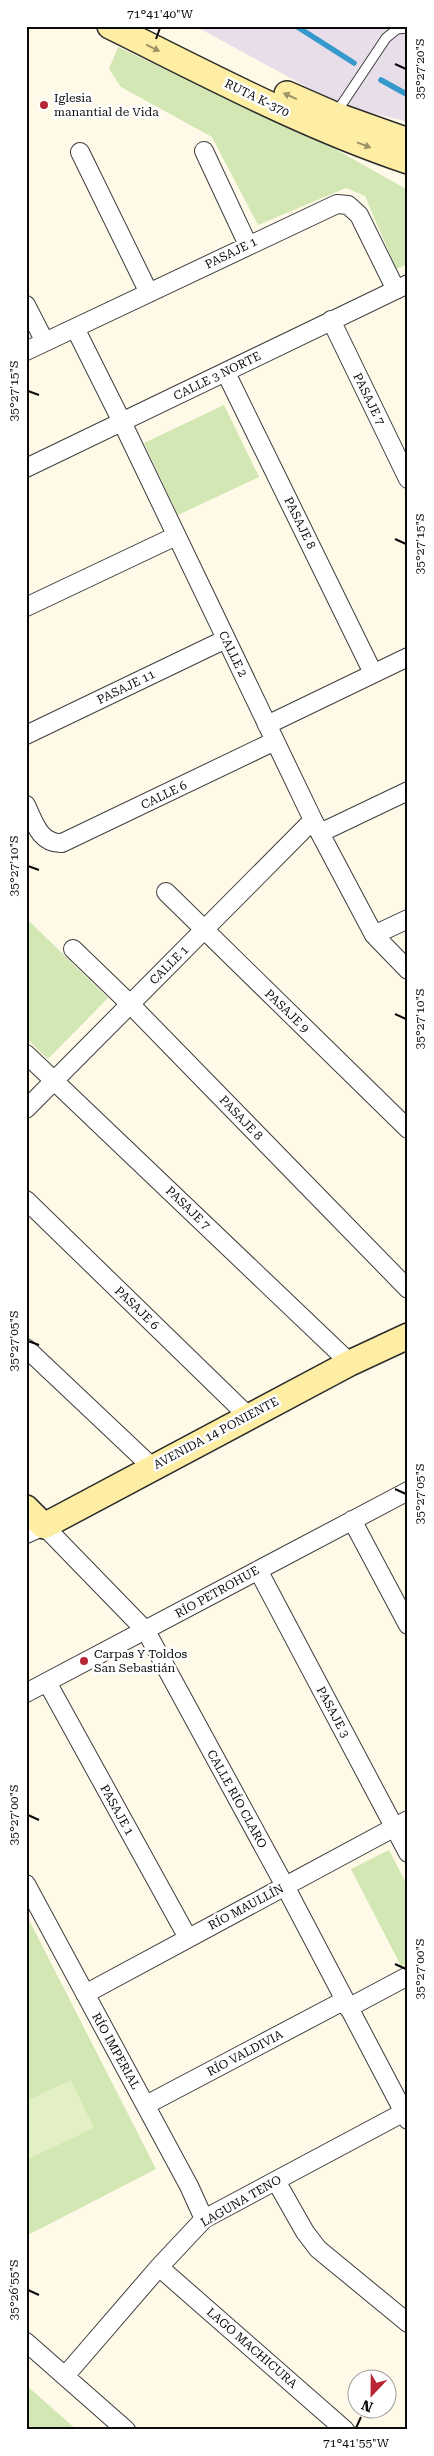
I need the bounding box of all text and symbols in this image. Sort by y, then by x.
text: 71°41'40"W [127,7,194,21]
text: 35°27'20"S [413,39,427,99]
one-way arrow [146,44,161,52]
street label: RUTA K-370 [222,76,292,120]
place label: Iglesia manantial de Vida [54,91,159,119]
one-way arrow [283,91,297,99]
marker: Iglesia manantial de Vida [38,99,50,111]
one-way arrow [357,141,372,149]
street label: PASAJE 1 [203,234,260,272]
street label: CALLE 3 NORTE [171,349,263,403]
text: 35°27'15"S [7,361,21,421]
street label: PASAJE 7 [350,371,388,428]
street label: PASAJE 8 [281,495,319,552]
text: 35°27'15"S [413,514,427,574]
street label: CALLE 2 [216,629,250,679]
street label: PASAJE 11 [95,667,158,707]
street label: CALLE 6 [139,778,189,812]
text: 35°27'10"S [7,836,21,896]
street label: CALLE 1 [147,942,192,987]
street label: PASAJE 9 [262,986,312,1036]
text: 35°27'10"S [413,989,427,1049]
street label: PASAJE 8 [216,1093,266,1143]
street label: PASAJE 7 [163,1183,213,1233]
street label: PASAJE 6 [112,1283,162,1333]
text: 35°27'05"S [7,1311,21,1371]
street label: AVENIDA 14 PONIENTE [151,1394,281,1472]
text: 35°27'05"S [413,1464,427,1524]
street label: RÍO PETROHUE [173,1563,261,1621]
place label: Carpas Y Toldos San Sebastián [94,1647,188,1675]
marker: Carpas Y Toldos San Sebastián [78,1655,90,1667]
street label: PASAJE 3 [314,1684,352,1740]
street label: CALLE RÍO CLARO [204,1747,270,1851]
street label: PASAJE 1 [97,1782,137,1838]
text: 35°27'00"S [7,1785,21,1845]
street label: RÍO MAULLÍN [206,1881,286,1933]
text: 35°27'00"S [413,1939,427,1999]
street label: RÍO IMPERIAL [89,2010,143,2092]
street label: RÍO VALDIVIA [205,2027,286,2079]
street label: LAGUNA TENO [198,2172,284,2230]
text: 35°26'55"S [7,2260,21,2320]
street label: LAGO MACHICURA [204,2305,301,2392]
north arrow [346,2368,396,2418]
text: N [359,2397,375,2415]
text: 71°41'55"W [323,2436,390,2450]

